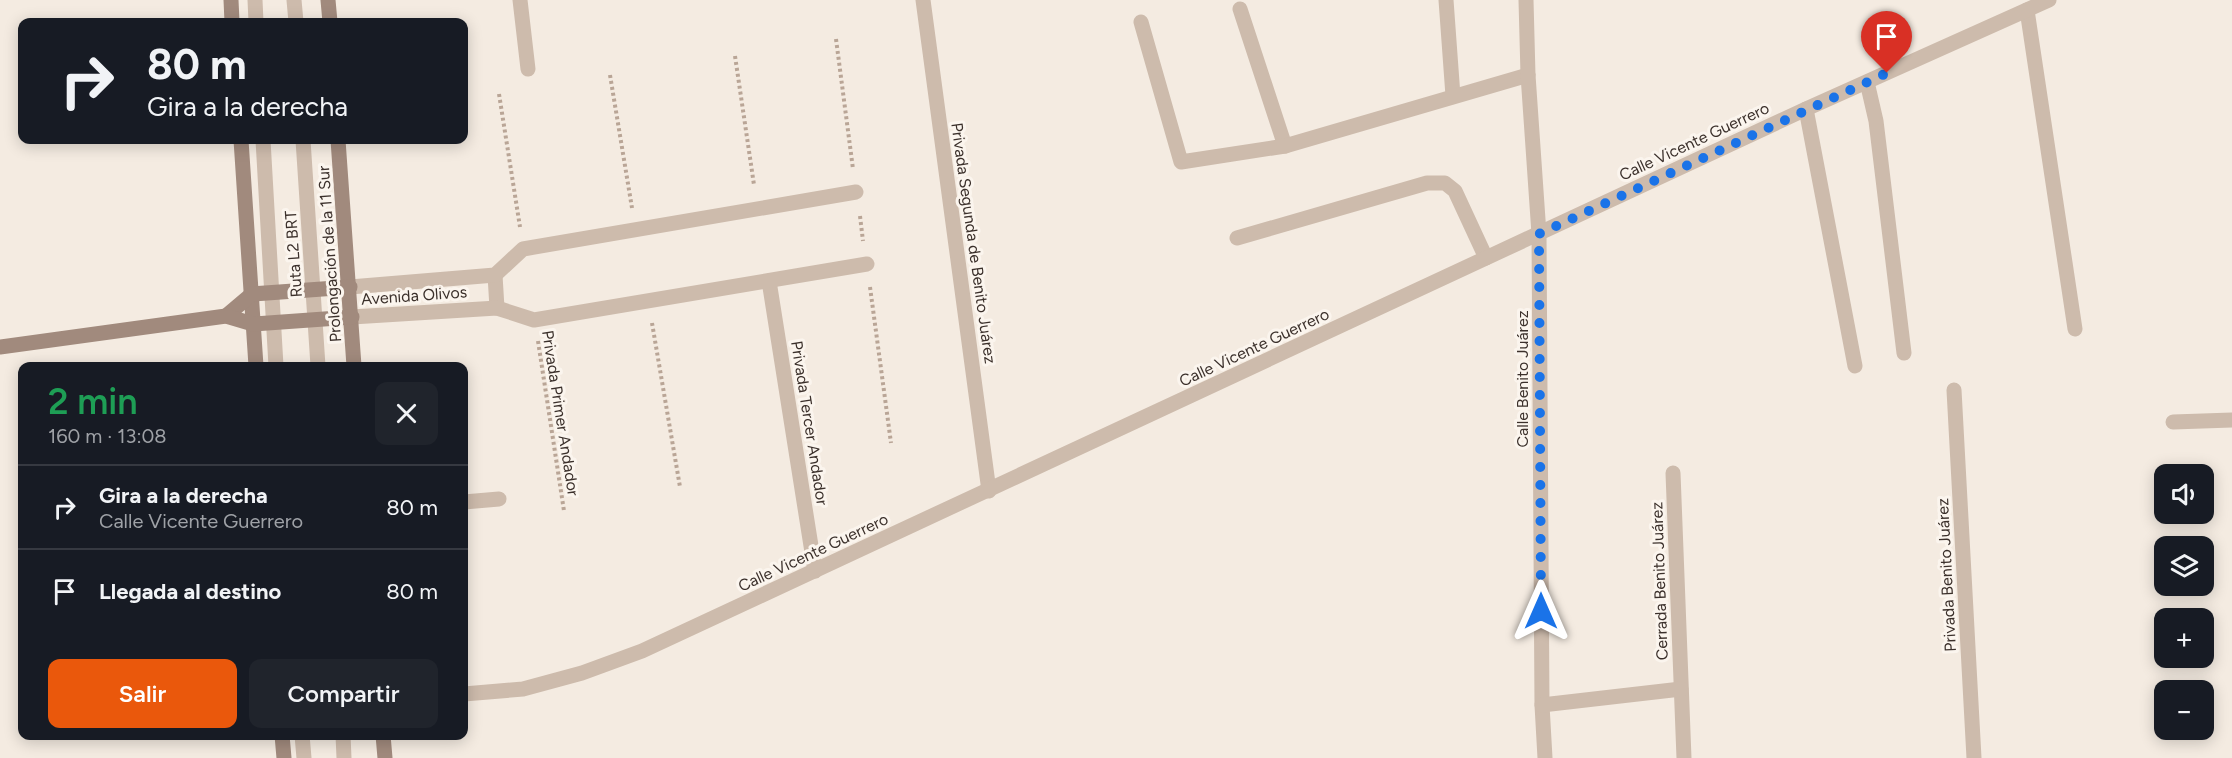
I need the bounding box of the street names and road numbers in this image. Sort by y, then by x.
street label: Calle Vicente Guerrero [1616,98,1772,185]
street label: Privada Segunda de Benito Juárez [947,121,1000,365]
street label: Prolongación de la 11 Sur [314,165,345,343]
street label: Ruta L2 BRT [281,210,306,298]
street label: Avenida Olivos [360,282,468,309]
street label: Calle Vicente Guerrero [1176,304,1332,391]
street label: Calle Benito Juárez [1513,310,1532,448]
street label: Privada Primer Andador [538,329,583,498]
street label: Privada Tercer Andador [787,340,832,507]
street label: Privada Benito Juárez [1933,498,1960,652]
street label: Cerrada Benito Juárez [1647,501,1672,660]
street label: Calle Vicente Guerrero [735,509,891,596]

